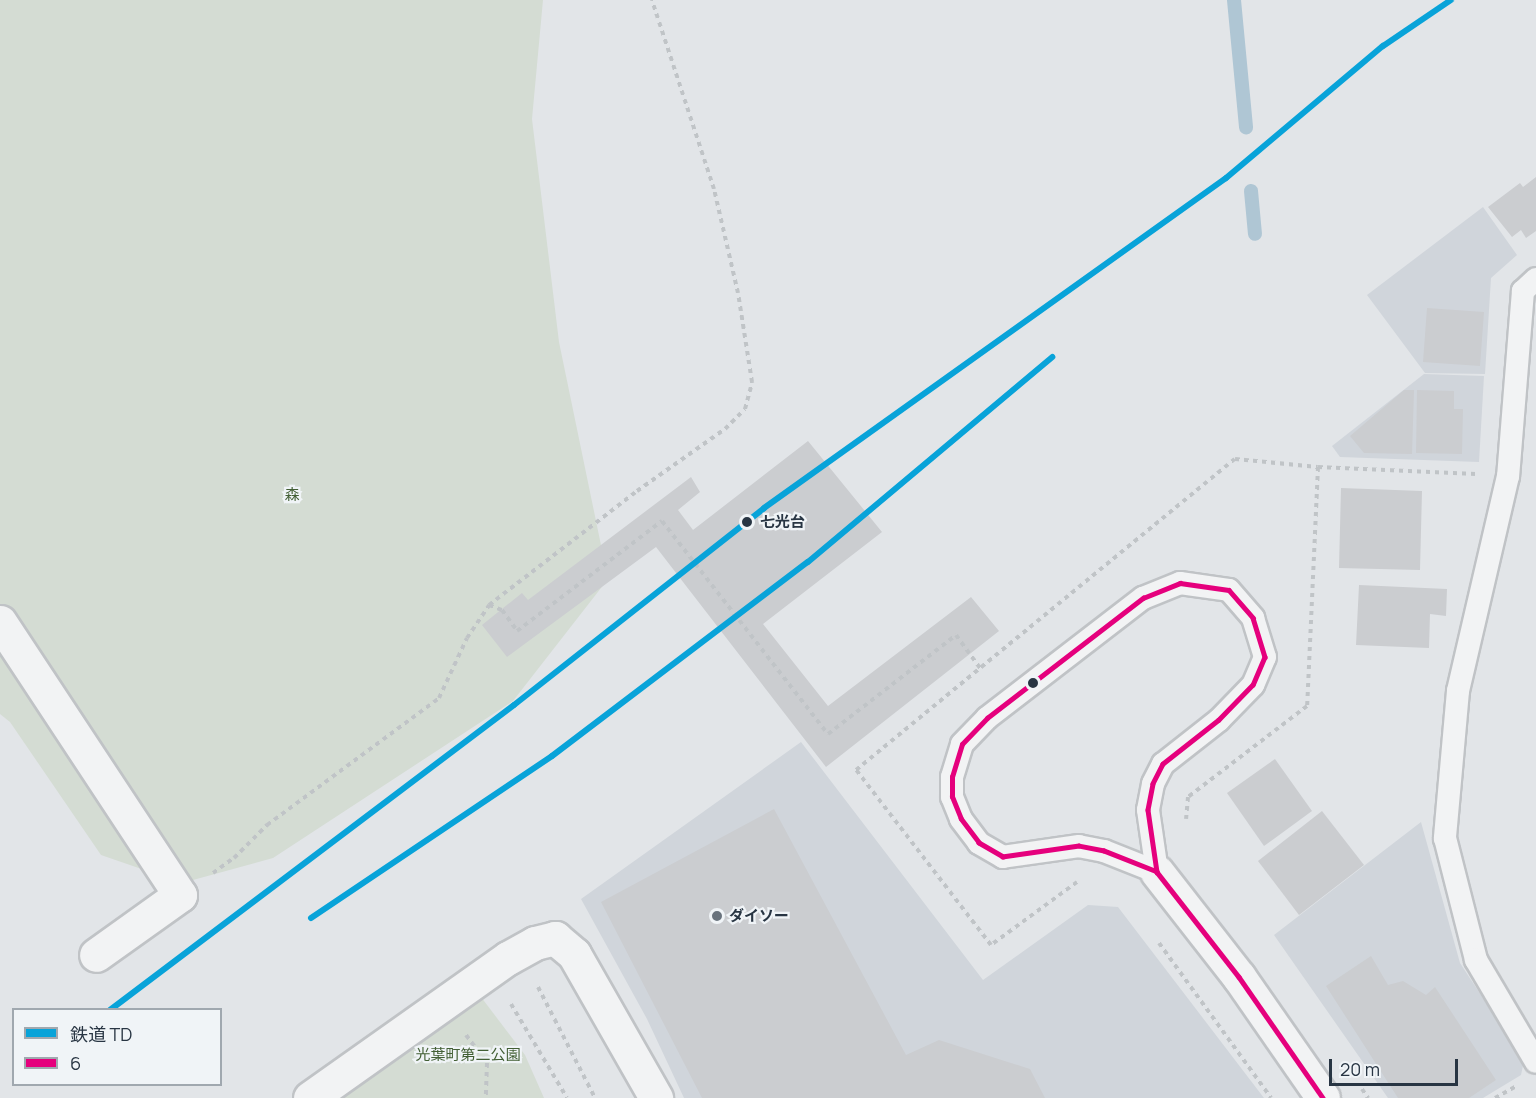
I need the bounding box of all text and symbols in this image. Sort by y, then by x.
park label: 森 [285,486,299,504]
marker: 七光台 [738,513,756,531]
place label: 七光台 [760,513,805,531]
unlabelled marker [1027,677,1039,689]
place label: ダイソー [729,907,789,925]
marker: ダイソー [710,909,724,923]
legend [12,1008,222,1086]
text: 鉄道 TD [70,1022,132,1046]
park label: 光葉町第二公園 [416,1046,520,1064]
scale bar [1332,1047,1461,1085]
text: 6 [70,1051,81,1075]
text: 20 m [1340,1057,1380,1081]

